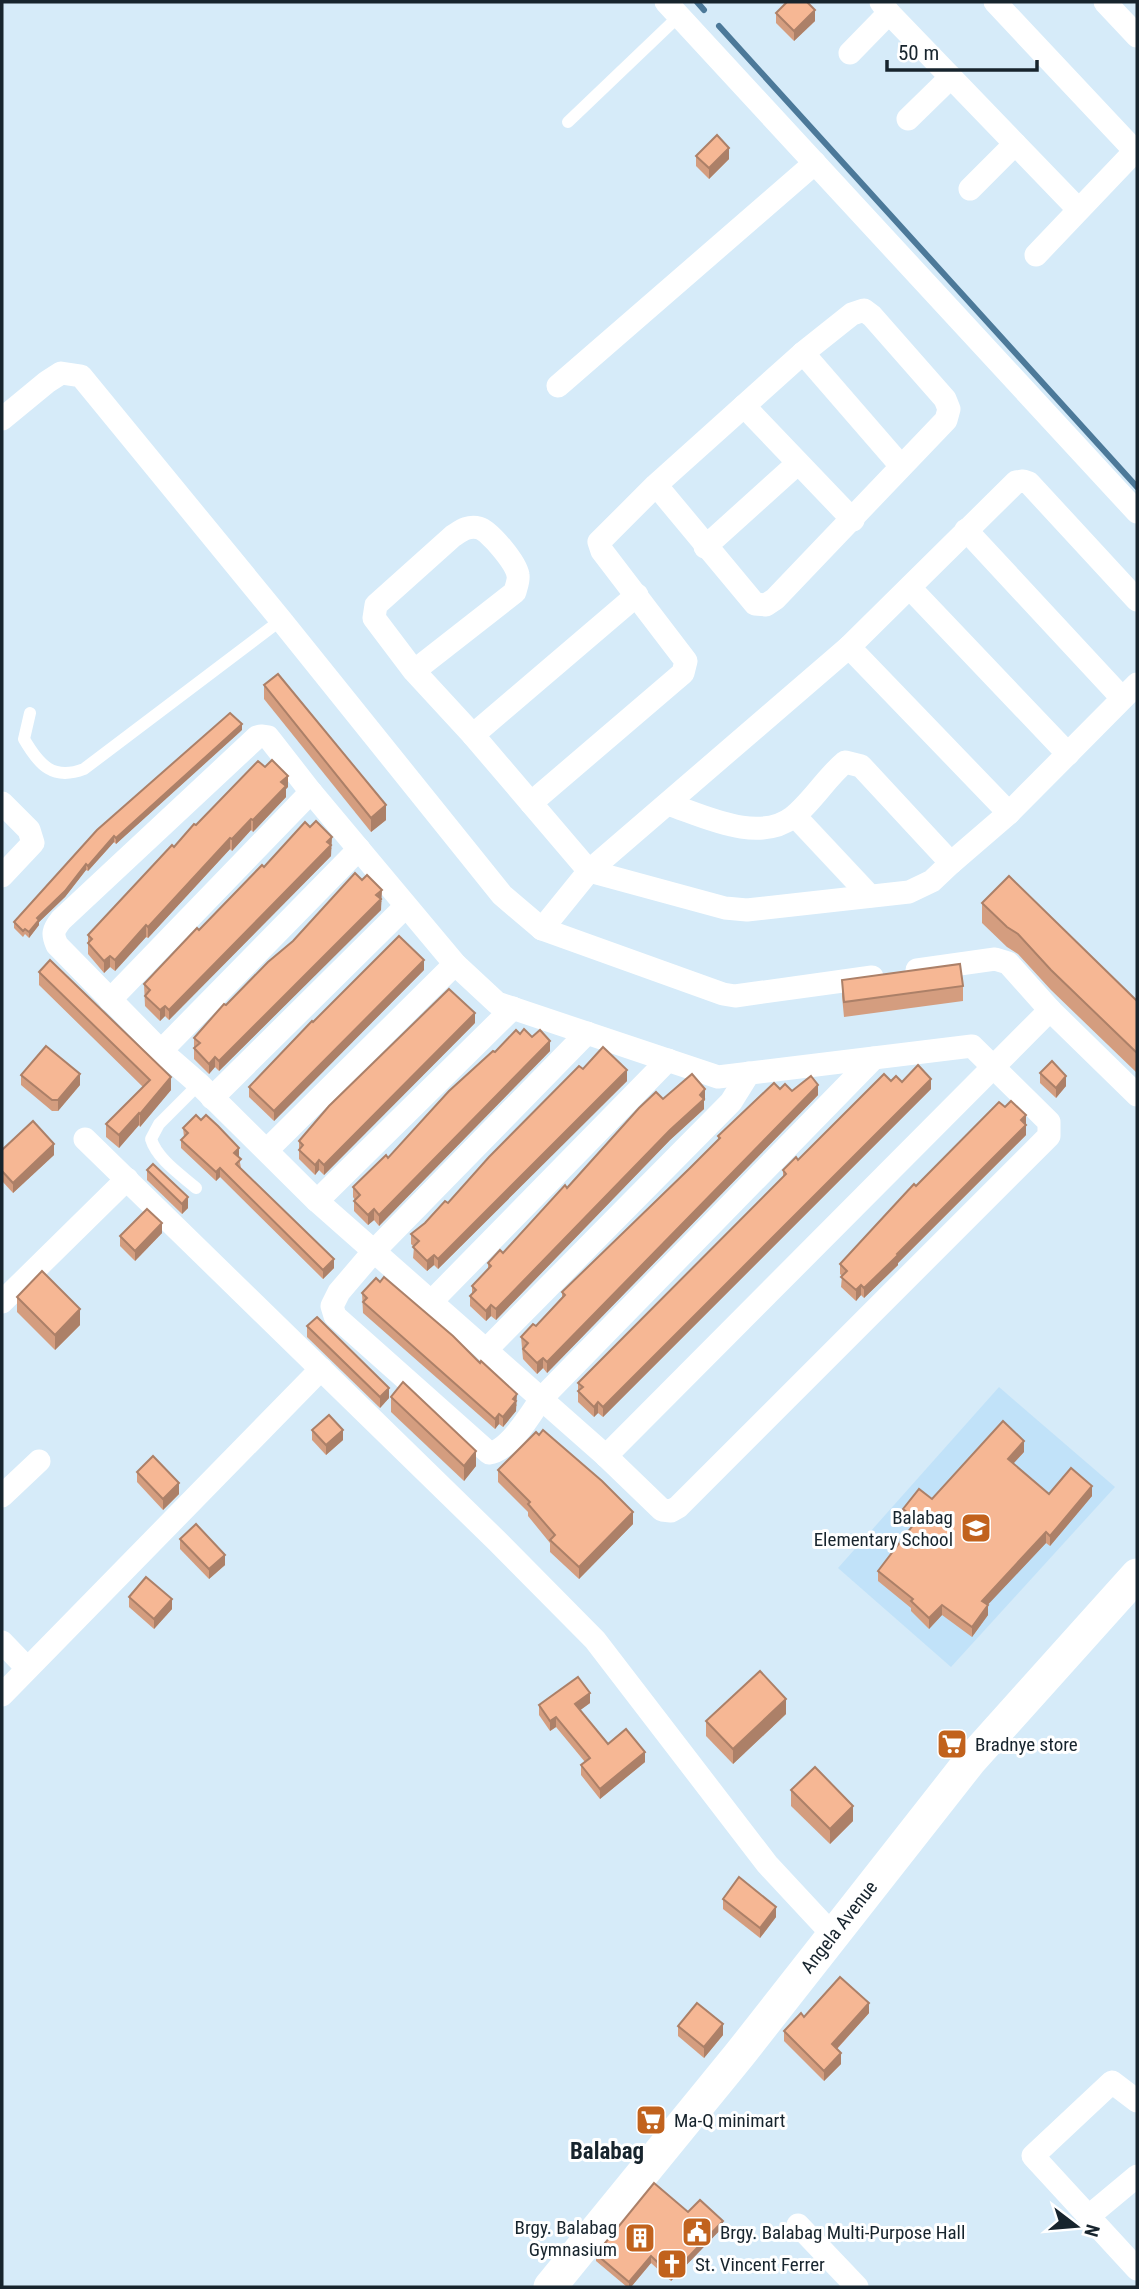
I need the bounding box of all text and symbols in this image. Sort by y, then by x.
scale bar [887,28,1038,72]
text: 50 m [898,41,939,65]
place label: Balabag Elementary School [814,1506,953,1551]
school or university icon: Balabag Elementary School [959,1511,993,1545]
supermarket icon: Bradnye store [935,1727,969,1761]
place label: Bradnye store [975,1733,1078,1756]
street label: Angela Avenue [796,1876,882,1978]
supermarket icon: Ma-Q minimart [634,2103,668,2137]
place label: Ma-Q minimart [674,2109,785,2132]
district label: Balabag [570,2138,644,2165]
north arrow [1041,2191,1111,2261]
public building icon: Brgy. Balabag Multi-Purpose Hall [680,2215,714,2249]
place label: Brgy. Balabag Gymnasium [515,2216,617,2261]
building icon: Brgy. Balabag Gymnasium [623,2221,657,2255]
place label: Brgy. Balabag Multi-Purpose Hall [720,2221,965,2244]
text: N [1079,2222,1105,2239]
church icon: St. Vincent Ferrer [655,2247,689,2281]
place label: St. Vincent Ferrer [695,2253,825,2276]

